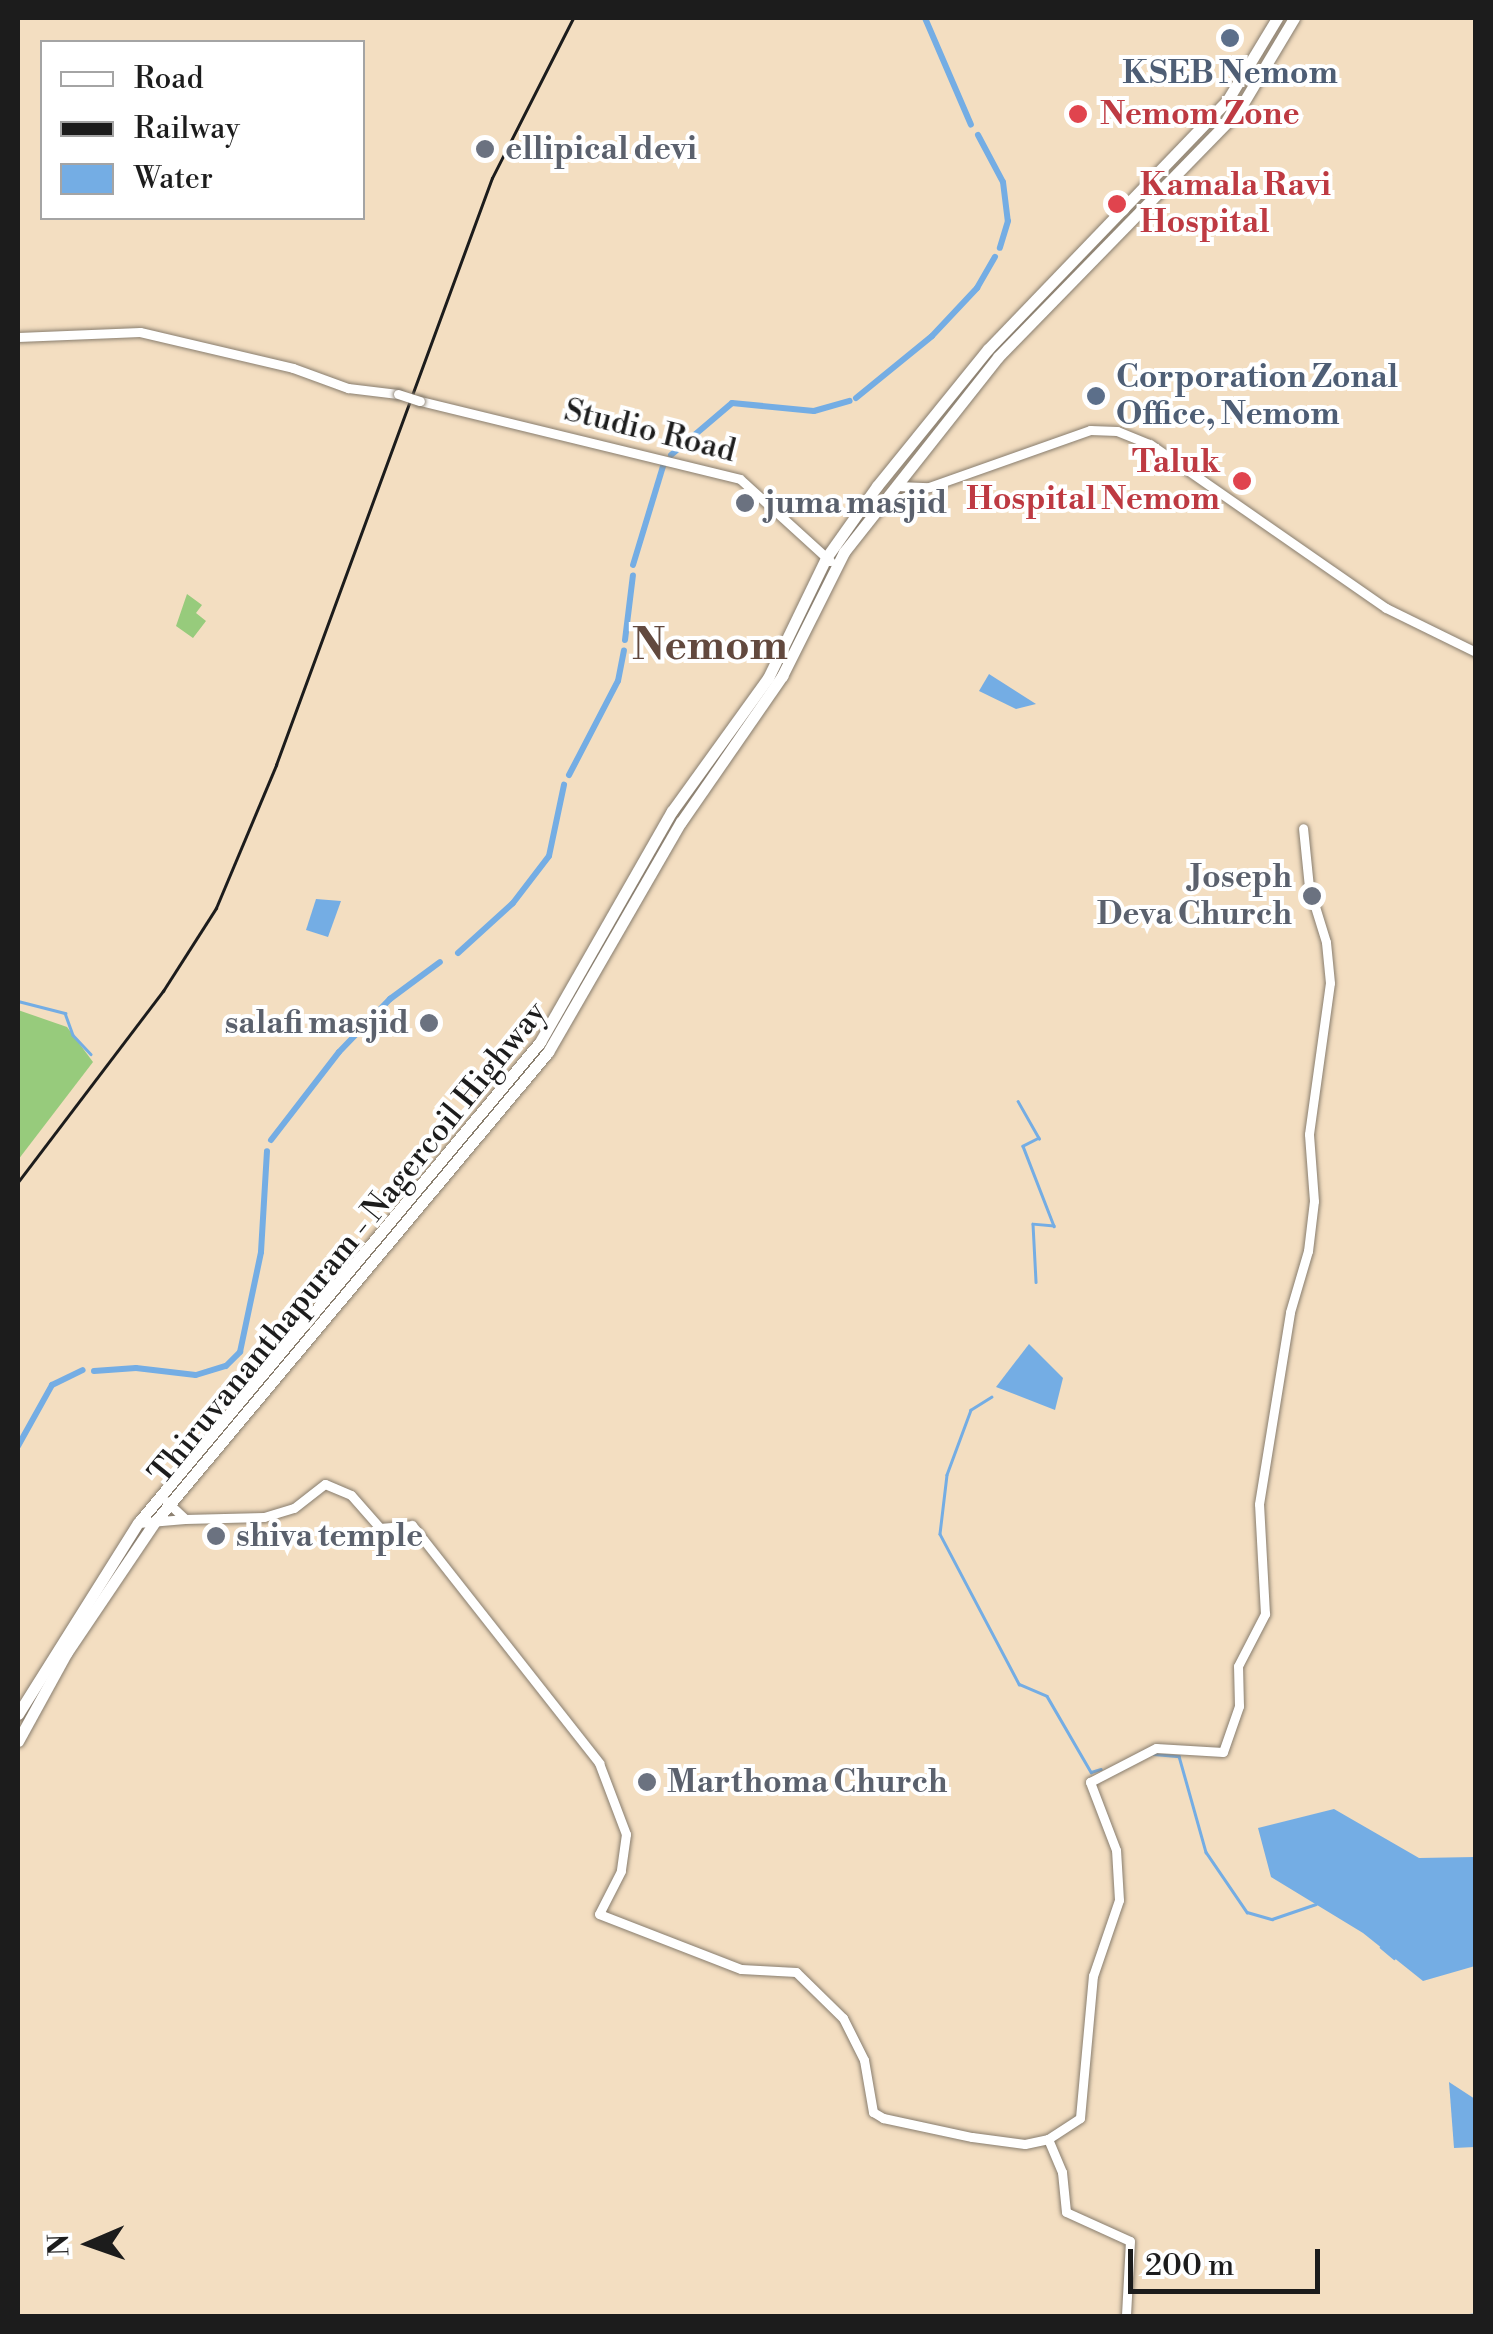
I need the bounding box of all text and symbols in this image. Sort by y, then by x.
marker: KSEB Nemom [1219,27,1241,49]
legend [40,40,365,220]
place label: KSEB Nemom [1122,54,1338,92]
text: Road [134,60,204,98]
place label: Nemom Zone [1100,95,1300,133]
marker: Nemom Zone [1065,101,1091,127]
text: Railway [134,110,240,148]
place label: ellipical devi [505,130,697,168]
marker: ellipical devi [474,138,496,160]
text: Water [134,160,213,198]
place label: Kamala Ravi Hospital [1140,167,1331,242]
marker: Kamala Ravi Hospital [1104,191,1130,217]
place label: Corporation Zonal Office, Nemom [1116,359,1398,434]
marker: Corporation Zonal Office, Nemom [1085,385,1107,407]
street label: Studio Road [560,391,740,471]
place label: Taluk Hospital Nemom [966,444,1220,519]
marker: Taluk Hospital Nemom [1229,468,1255,494]
place label: juma masjid [765,484,947,522]
marker: juma masjid [734,492,756,514]
district label: Nemom [632,622,788,672]
place label: Joseph Deva Church [1097,859,1292,934]
marker: Joseph Deva Church [1301,885,1323,907]
street label: Thiruvananthapuram - Nagercoil Highway [141,994,555,1492]
place label: salafi masjid [225,1004,409,1042]
marker: salafi masjid [418,1012,440,1034]
place label: shiva temple [236,1517,423,1555]
marker: shiva temple [205,1525,227,1547]
place label: Marthoma Church [667,1763,948,1801]
marker: Marthoma Church [636,1771,658,1793]
north arrow [40,2194,140,2294]
scale bar [1133,2229,1326,2291]
text: N [42,2233,77,2257]
text: 200 m [1145,2247,1234,2285]

